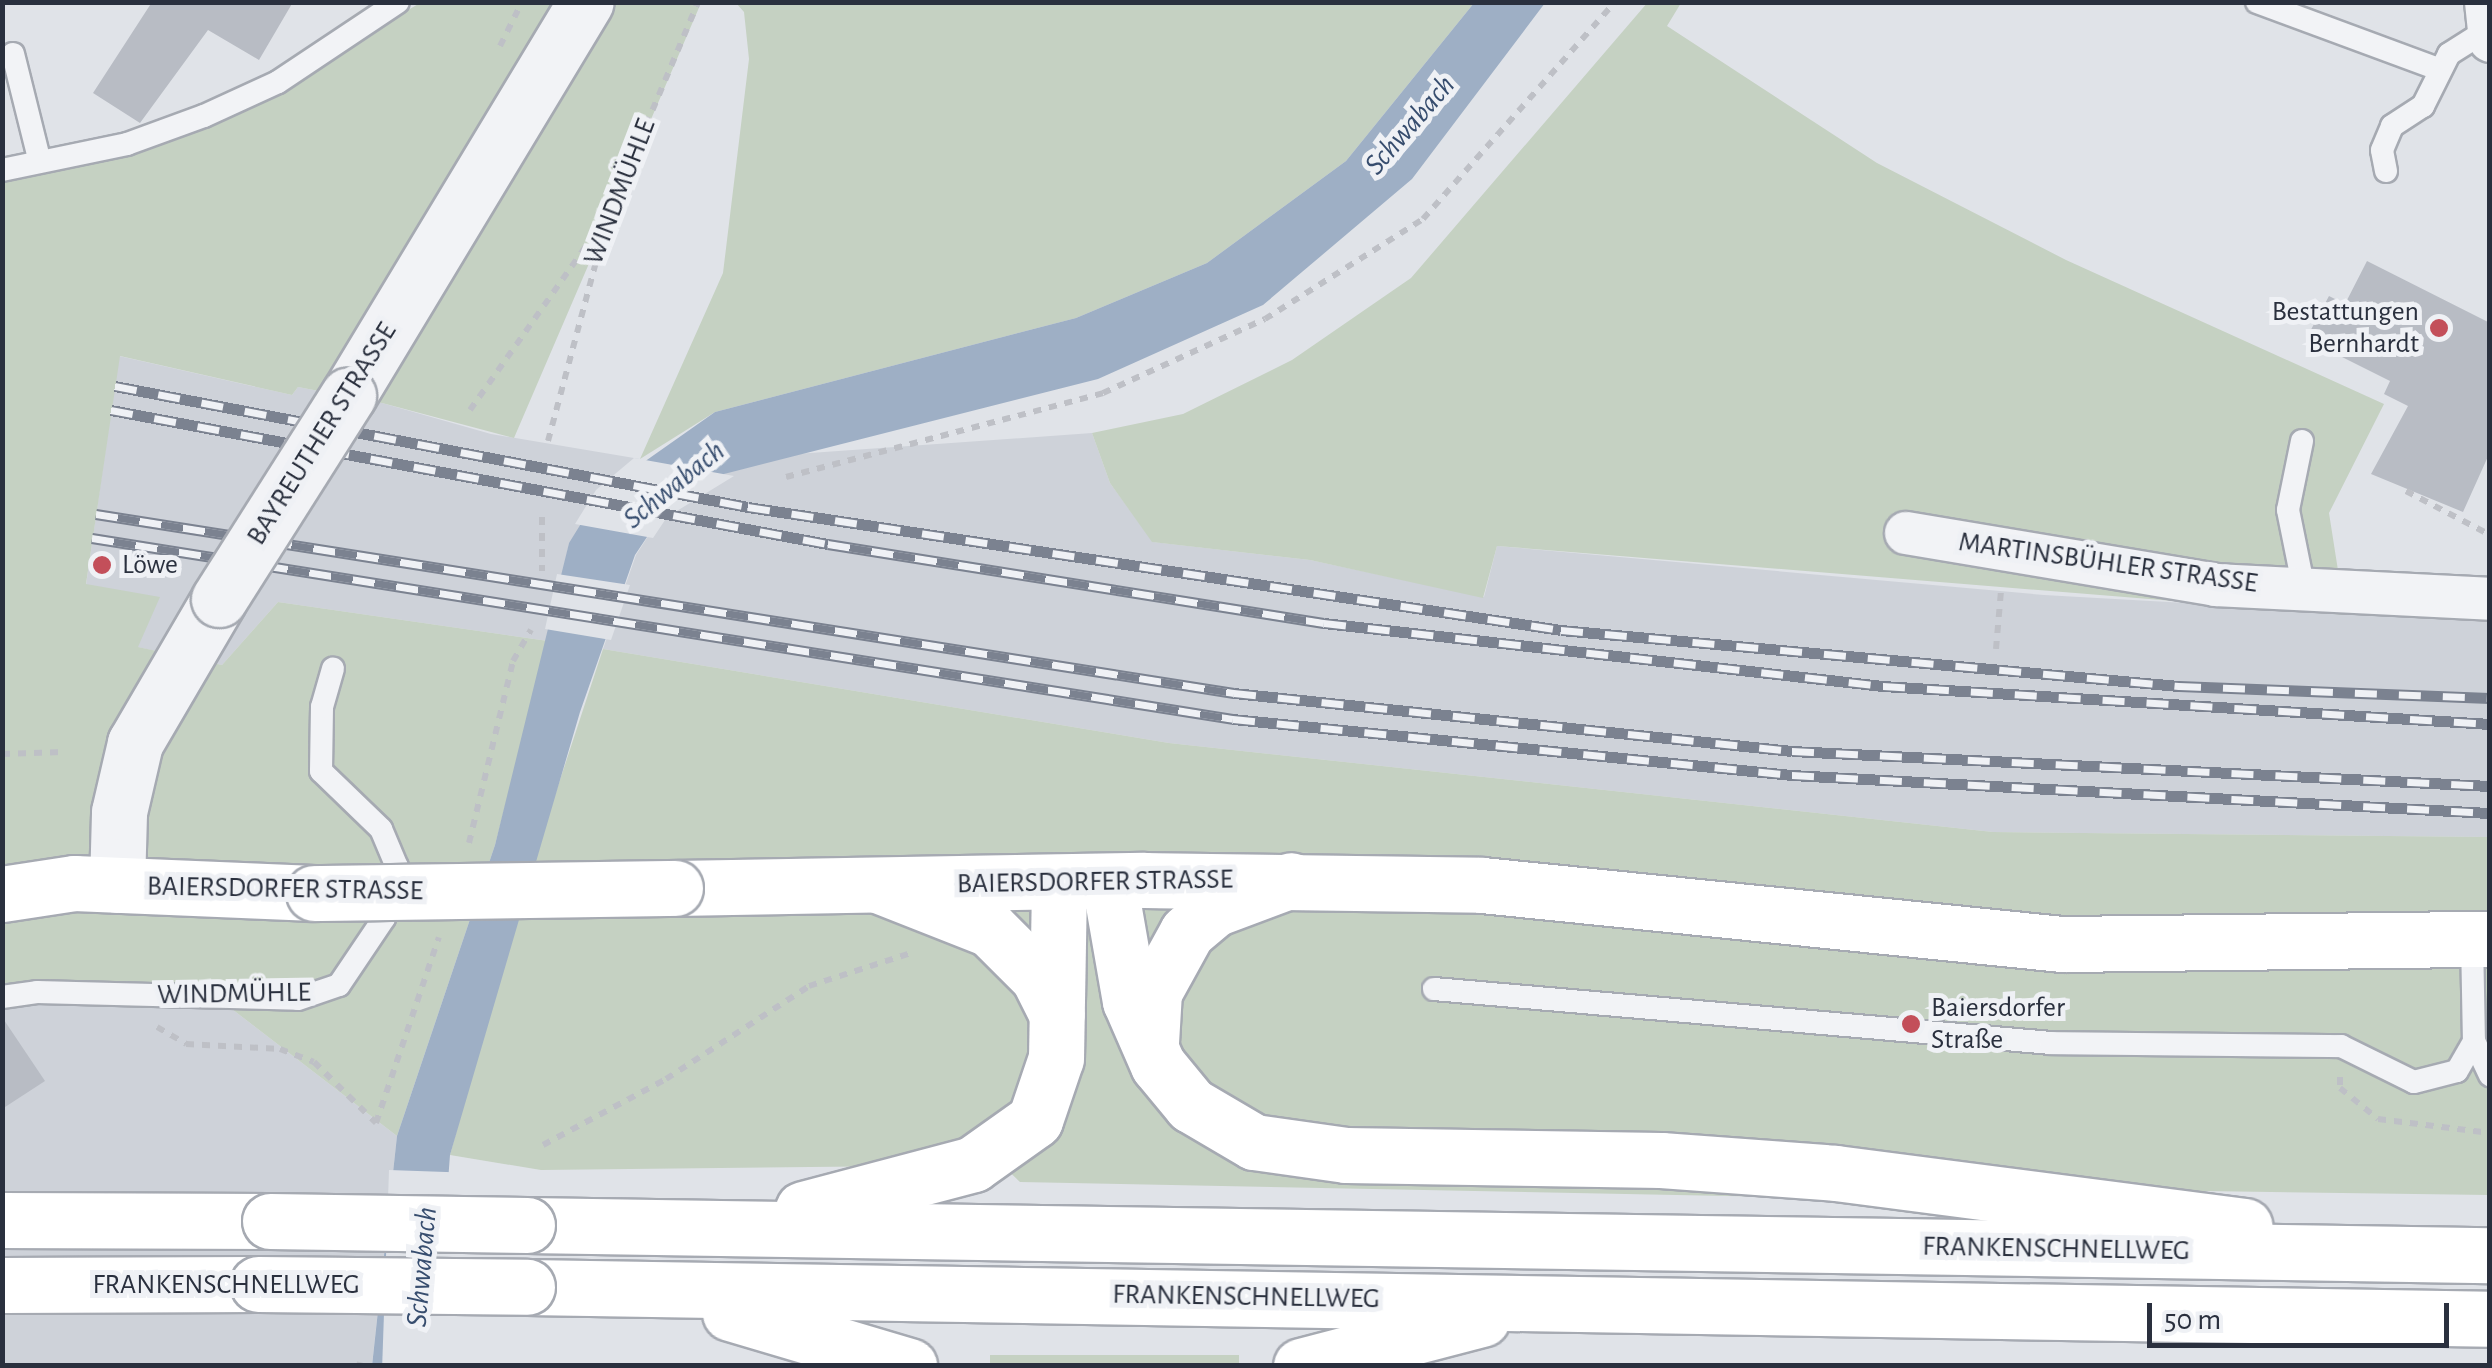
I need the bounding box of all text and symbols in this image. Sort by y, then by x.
water label: Schwabach [1357,68,1463,182]
street label: WINDMÜHLE [577,114,663,270]
place label: Bestattungen Bernhardt [2272,295,2419,361]
street label: BAYREUTHER STRASSE [240,317,404,551]
marker: Bestattungen Bernhardt [2428,317,2450,339]
water label: Schwabach [616,433,732,537]
street label: MARTINSBÜHLER STRASSE [1956,525,2260,601]
place label: Löwe [122,548,178,582]
marker: Löwe [91,554,113,576]
street label: BAIERSDORFER STRASSE [957,863,1233,901]
street label: BAIERSDORFER STRASSE [147,870,423,908]
street label: WINDMÜHLE [157,976,311,1012]
place label: Baiersdorfer Straße [1931,991,2065,1057]
marker: Baiersdorfer Straße [1900,1013,1922,1035]
water label: Schwabach [399,1206,445,1328]
street label: FRANKENSCHNELLWEG [1922,1230,2190,1268]
street label: FRANKENSCHNELLWEG [92,1268,360,1302]
street label: FRANKENSCHNELLWEG [1112,1278,1380,1316]
scale bar [2152,1283,2454,1345]
text: 50 m [2164,1305,2221,1335]

